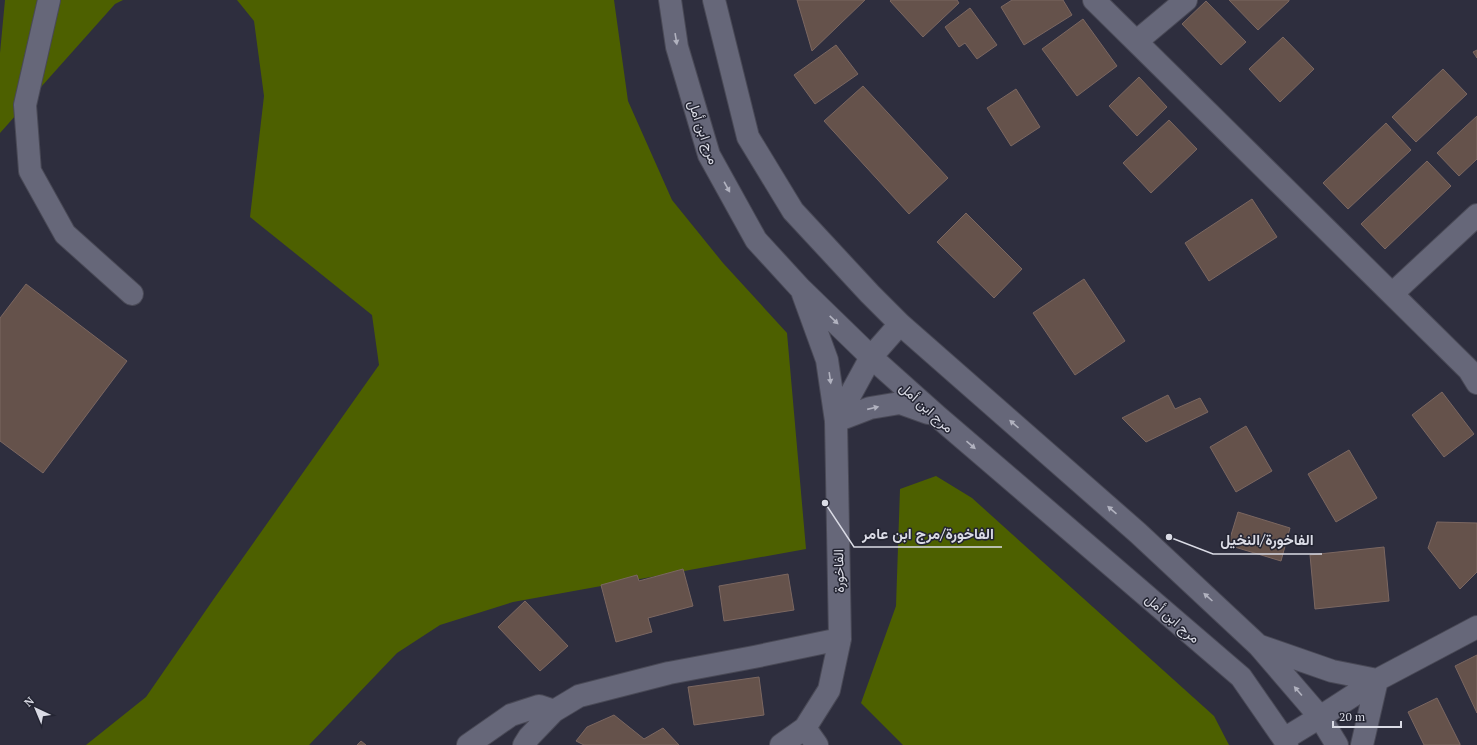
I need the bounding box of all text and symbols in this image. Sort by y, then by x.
one-way arrow [673,32,679,45]
street label: مرج ابن أمل [682,97,724,167]
one-way arrow [723,181,730,193]
one-way arrow [829,315,839,325]
one-way arrow [827,372,833,384]
street label: مرج ابن أمل [895,378,958,438]
one-way arrow [866,404,879,410]
one-way arrow [1009,419,1019,429]
one-way arrow [966,441,977,450]
one-way arrow [1106,505,1117,514]
callout: الفاخورة/مرج ابن عامر [854,520,1002,547]
text: الفاخورة/مرج ابن عامر [861,523,994,544]
callout: الفاخورة/النخيل [1213,527,1322,554]
text: الفاخورة/النخيل [1220,529,1314,549]
street label: الفاخورة [828,549,848,593]
street label: مرج ابن أمل [1140,589,1204,649]
one-way arrow [1203,592,1213,602]
one-way arrow [1293,685,1302,696]
north arrow [16,689,56,729]
text: N [21,693,37,710]
scale bar [1333,703,1401,729]
text: 20 m [1339,709,1366,724]

